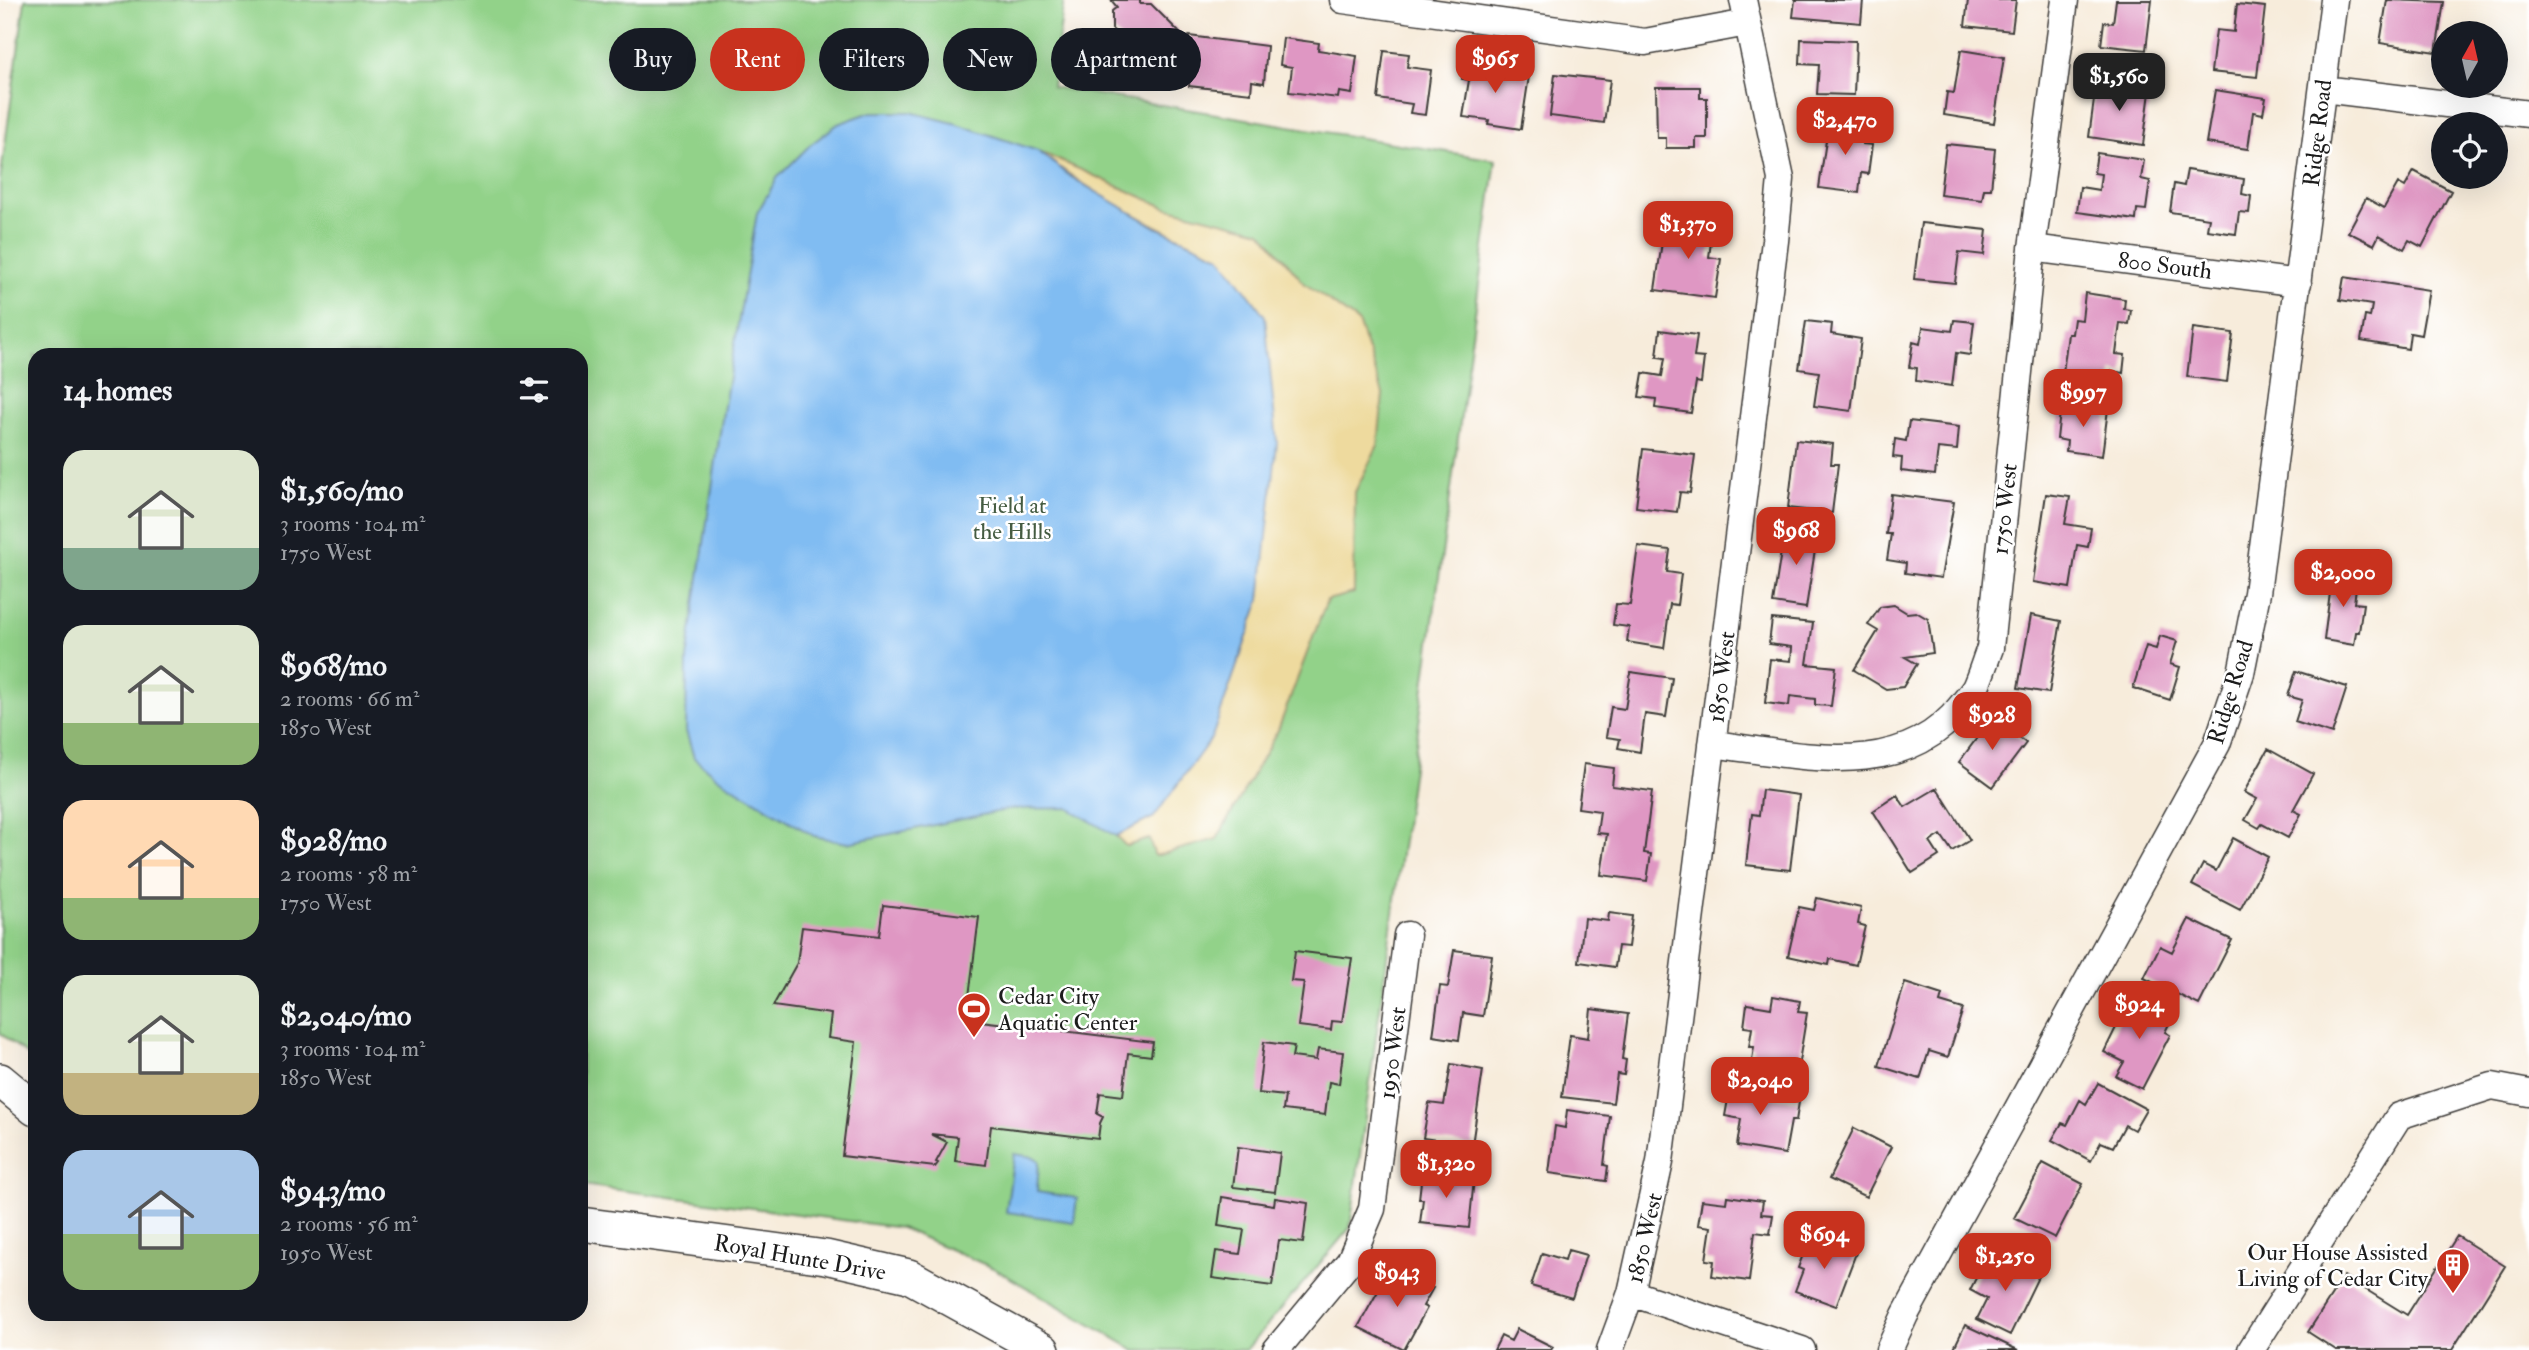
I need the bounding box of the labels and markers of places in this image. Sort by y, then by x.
pin: $965 [1454,36,1536,95]
pin: $1,560 [2062,54,2176,113]
pin: $2,470 [1788,97,1902,157]
pin: $1,370 [1631,202,1745,261]
pin: $997 [2042,370,2124,429]
pin: $968 [1755,508,1837,567]
pin: $2,000 [2286,550,2400,609]
pin: $928 [1951,692,2033,752]
place label: Cedar City Aquatic Center [997,982,1138,1037]
pin: $924 [2098,982,2180,1041]
sports icon: Cedar City Aquatic Center [955,990,993,1039]
pin: $2,040 [1703,1058,1817,1117]
pin: $1,320 [1389,1140,1503,1200]
pin: $694 [1783,1212,1865,1271]
pin: $1,250 [1948,1234,2062,1293]
place label: Our House Assisted Living of Cedar City [2237,1238,2429,1293]
building icon: Our House Assisted Living of Cedar City [2434,1246,2472,1295]
pin: $943 [1356,1250,1438,1309]

